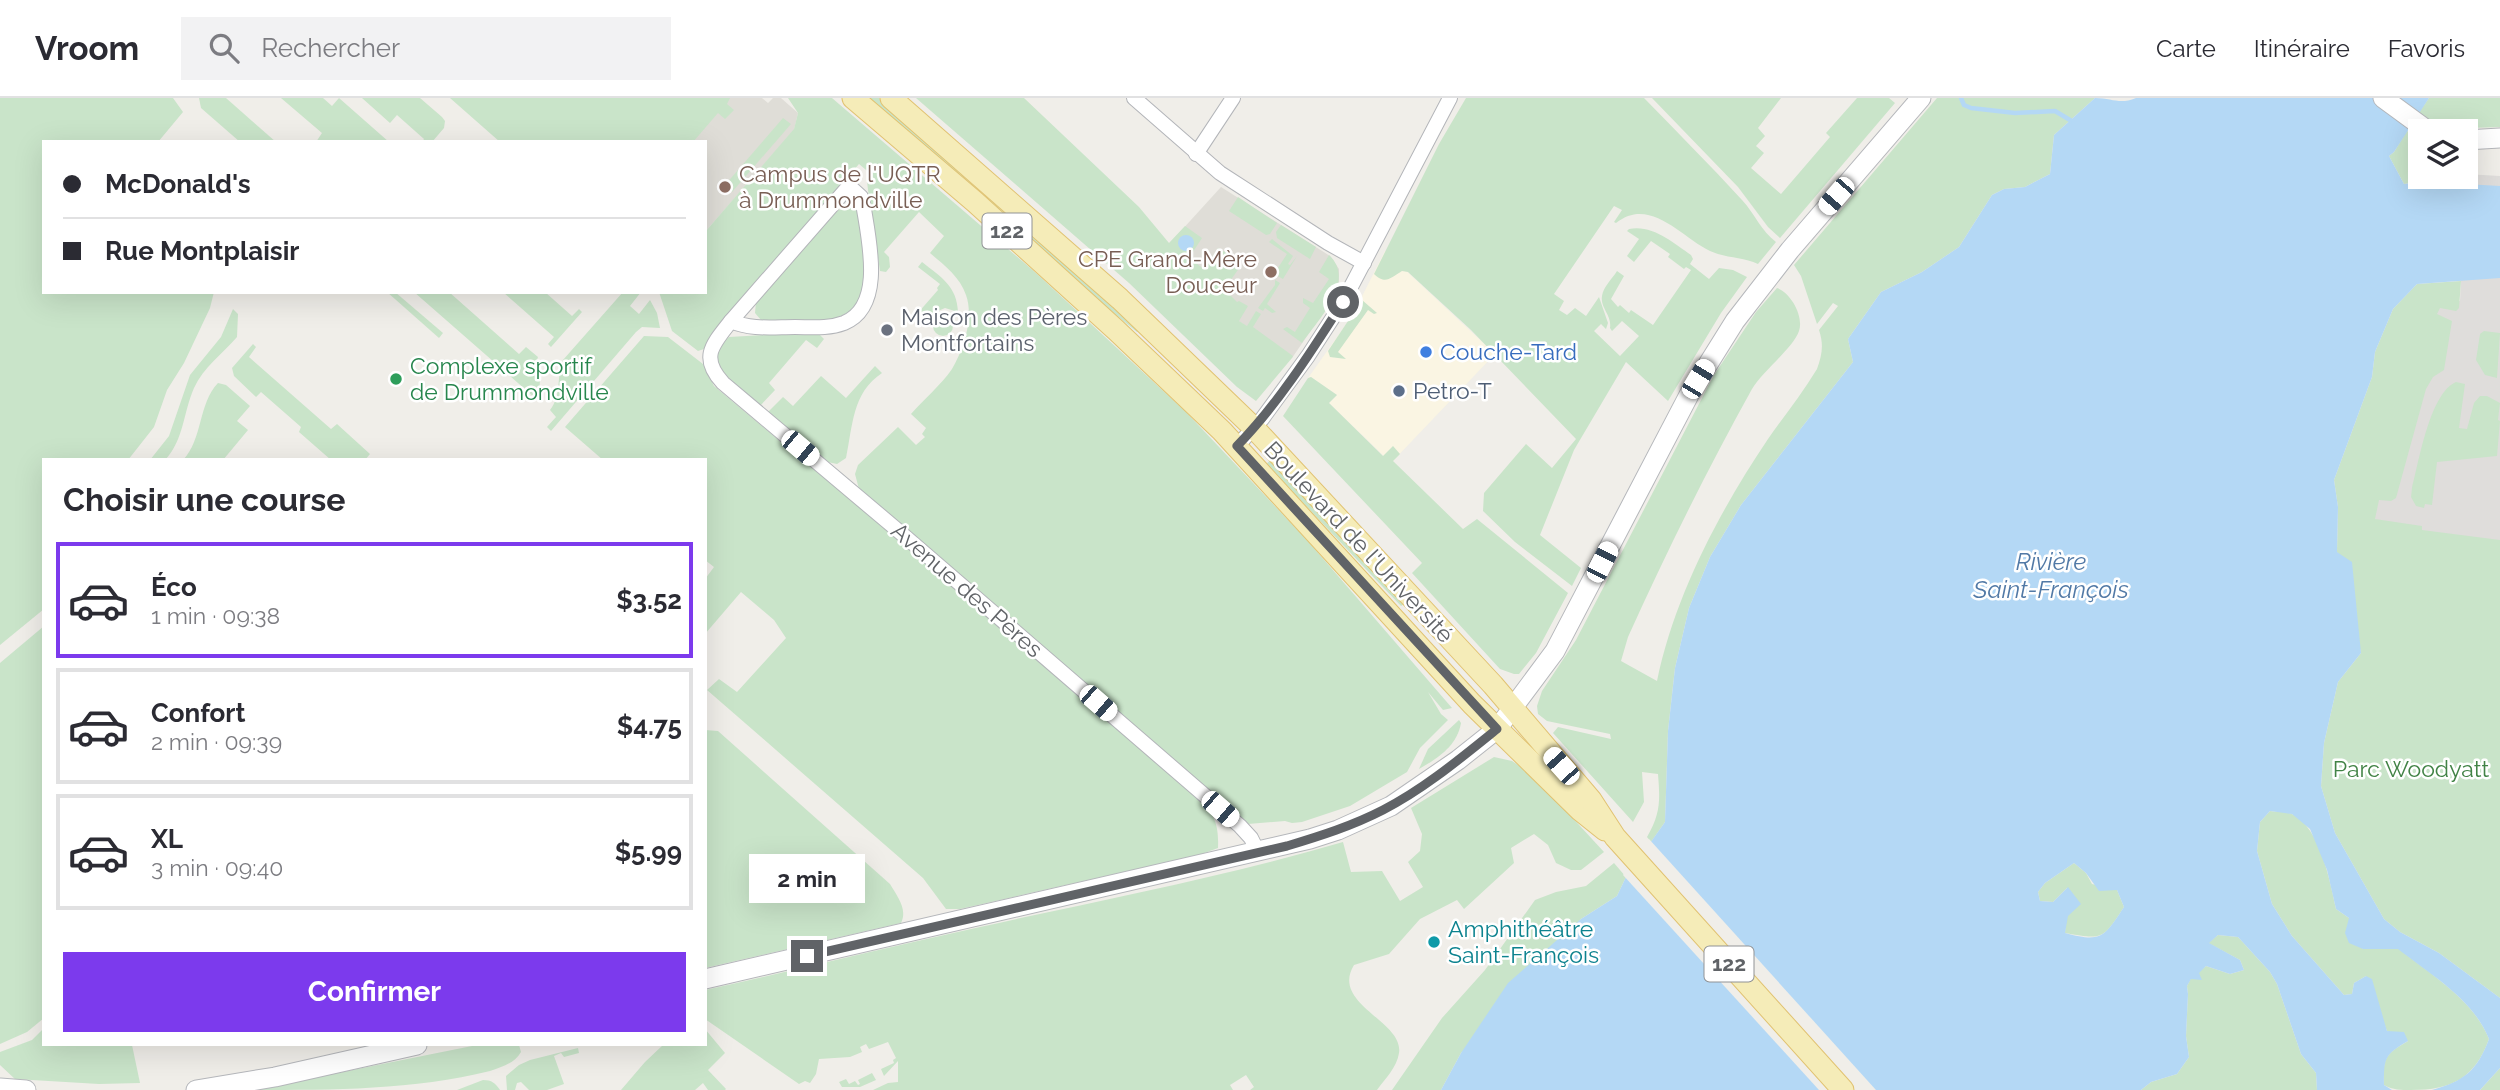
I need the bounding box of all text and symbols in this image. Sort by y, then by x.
search box [181,17,671,80]
text: Vroom [35,29,139,68]
icon: search [205,29,243,67]
text: Rechercher [261,33,400,63]
text: Carte [2156,34,2216,63]
text: Itinéraire [2254,34,2350,63]
text: Favoris [2388,34,2465,63]
map controls [2408,119,2478,189]
button: layers [2408,119,2478,189]
place label: Campus de l'UQTR à Drummondville [739,160,940,213]
text: McDonald's [105,169,251,199]
car [1815,173,1858,219]
marker: Campus de l'UQTR à Drummondville [717,179,733,195]
road number: 122 [982,214,1032,248]
text: Rue Montplaisir [105,236,299,266]
place label: CPE Grand-Mère Douceur [1078,245,1257,298]
marker: CPE Grand-Mère Douceur [1263,264,1279,280]
route start [1327,286,1359,318]
place label: Maison des Pères Montfortains [901,303,1087,356]
marker: Maison des Pères Montfortains [879,322,895,338]
place label: Couche-Tard [1440,338,1577,365]
marker: Couche-Tard [1418,344,1434,360]
place label: Complexe sportif de Drummondville [410,352,609,405]
car [1679,356,1718,402]
marker: Complexe sportif de Drummondville [388,371,404,387]
place label: Petro-T [1413,377,1492,404]
marker: Petro-T [1391,383,1407,399]
car [778,426,823,470]
street label: Boulevard de l'Université [1259,436,1460,648]
text: Choisir une course [63,481,346,518]
street label: Avenue des Pères [886,517,1048,663]
car [1584,539,1621,585]
water label: Rivière Saint-François [1972,547,2129,604]
icon: car [67,569,130,632]
text: Éco [151,572,197,602]
text: $3.52 [616,585,682,615]
text: 1 min · 09:38 [151,602,280,629]
car [1076,681,1121,725]
icon: car [67,695,130,758]
text: Confort [151,698,245,728]
text: $4.75 [617,711,682,741]
text: 2 min · 09:39 [151,728,282,755]
car [1540,743,1583,789]
park label: Parc Woodyatt [2333,755,2489,782]
car [1198,787,1243,831]
icon: car [67,821,130,884]
text: XL [151,824,183,854]
text: $5.99 [615,837,682,867]
text: 3 min · 09:40 [151,854,283,881]
callout: 2 min [749,854,865,904]
text: 2 min [777,865,837,892]
place label: Amphithéâtre Saint-François [1448,915,1599,968]
marker: Amphithéâtre Saint-François [1426,934,1442,950]
route end [791,940,823,972]
road number: 122 [1704,946,1754,982]
button: Confirmer [63,952,686,1032]

